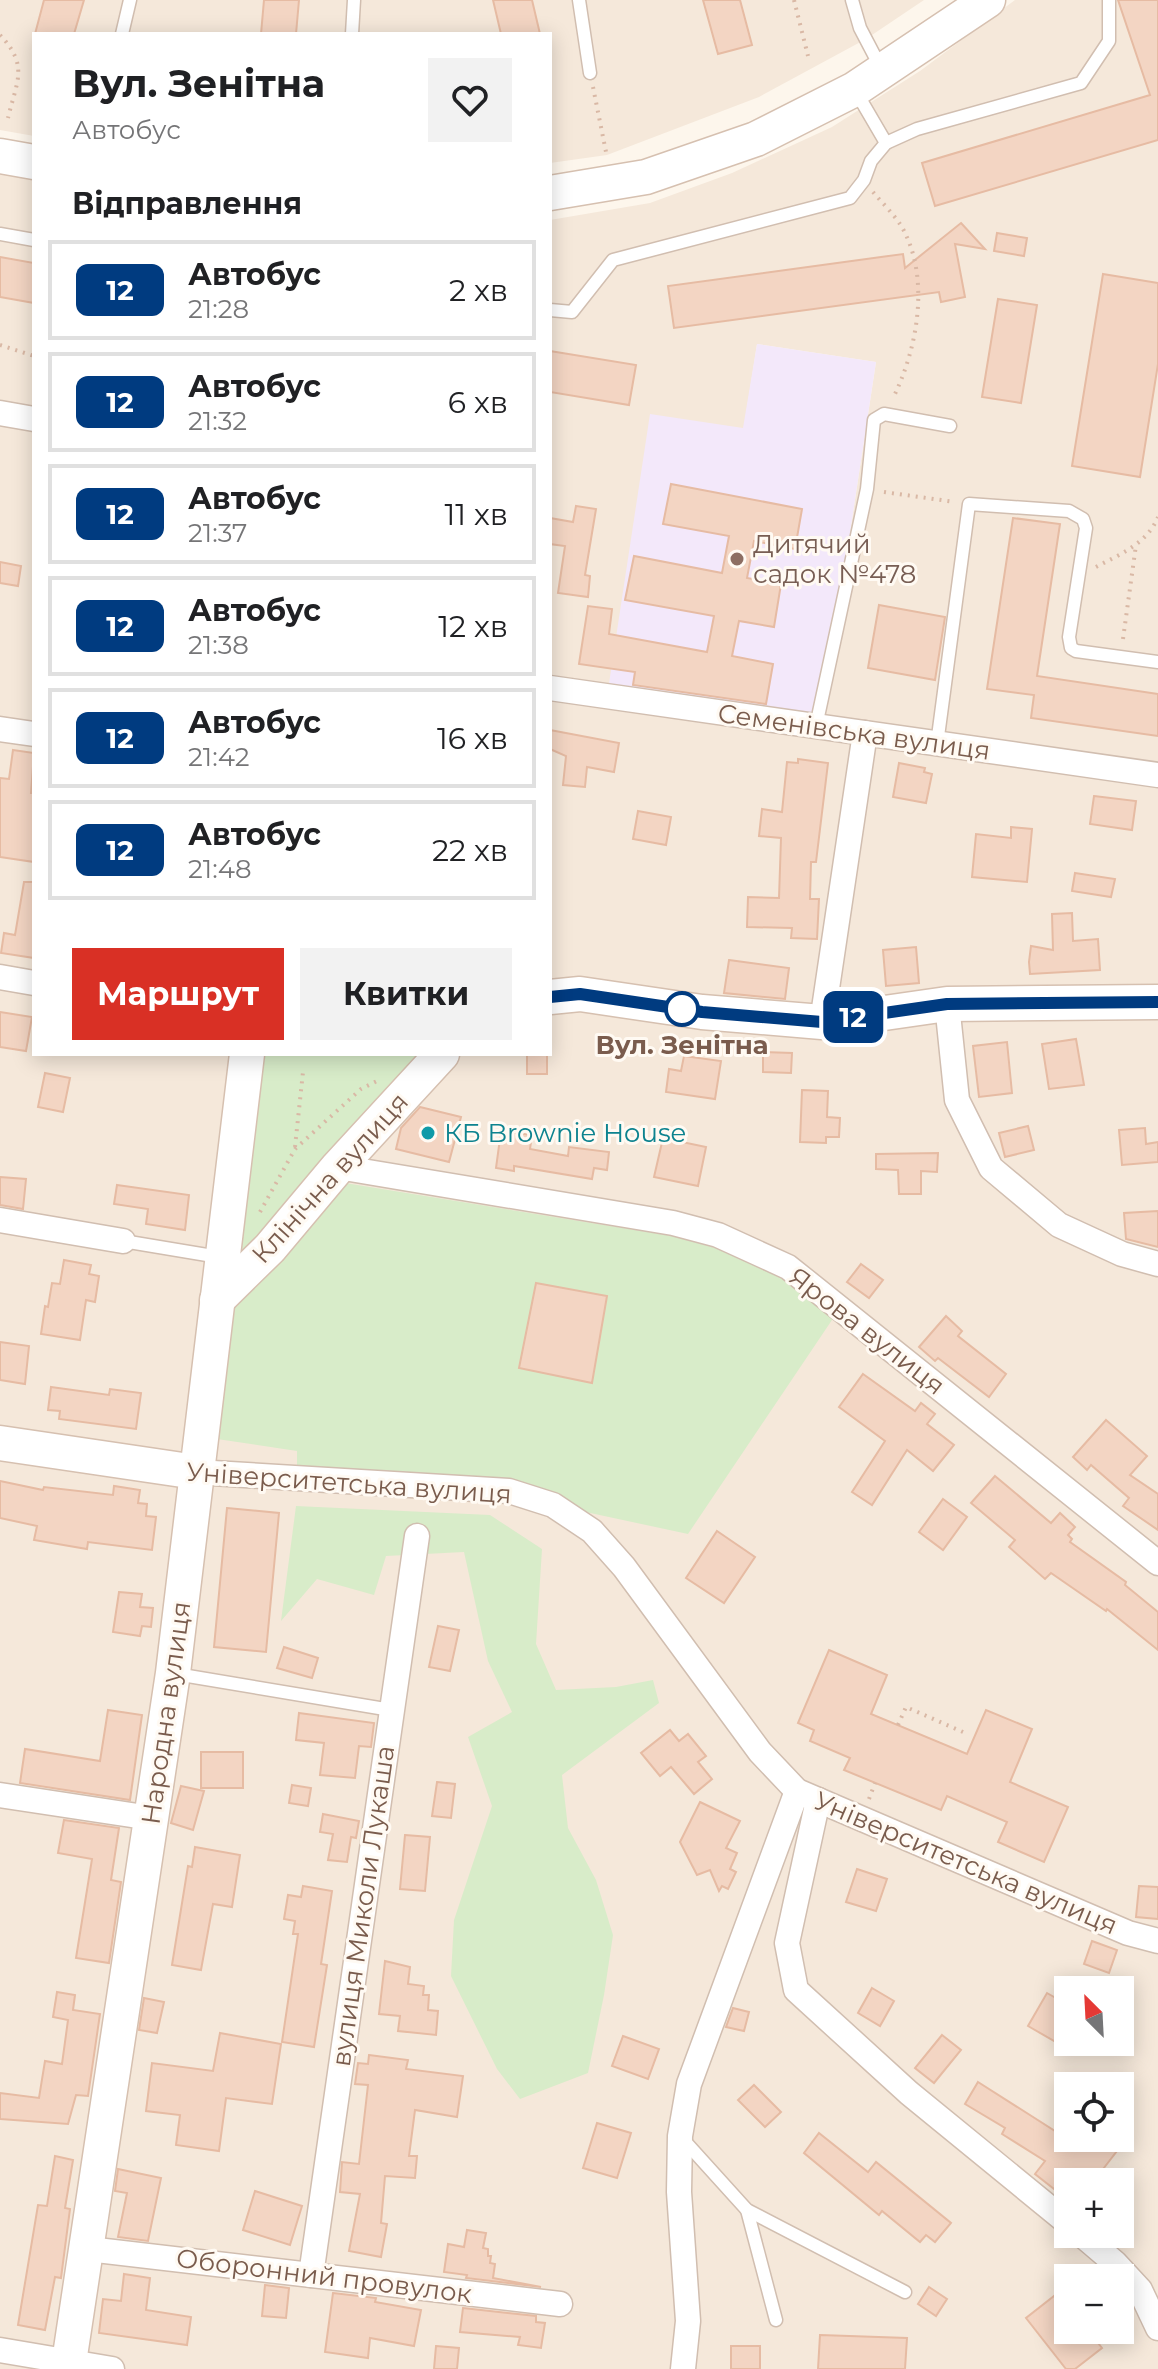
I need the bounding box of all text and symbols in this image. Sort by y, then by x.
button: heart [428,58,512,142]
text: Вул. Зенітна [72,60,325,107]
text: Автобус [72,114,181,146]
text: Відправлення [72,185,302,222]
text: Автобус [188,256,321,293]
text: 2 хв [449,272,508,309]
text: 12 [106,273,134,307]
text: 21:28 [188,293,249,325]
text: Автобус [188,368,321,405]
text: 6 хв [448,384,508,421]
text: 12 [106,385,134,419]
text: 21:32 [188,405,247,437]
text: Автобус [188,480,321,517]
text: 11 хв [444,496,508,533]
text: 12 [106,497,134,531]
text: 21:37 [188,517,247,549]
place label: Дитячий садок №478 [753,528,916,590]
marker: Дитячий садок №478 [728,550,746,568]
text: Автобус [188,592,321,629]
text: 12 хв [438,608,508,645]
text: 12 [106,609,134,643]
text: 21:38 [188,629,249,661]
street label: Семенівська вулиця [716,697,992,767]
text: Автобус [188,704,321,741]
text: 16 хв [437,720,508,757]
text: 12 [106,721,134,755]
text: 21:42 [188,741,250,773]
text: Автобус [188,816,321,853]
text: 22 хв [432,832,508,869]
text: 12 [106,833,134,867]
text: 21:48 [188,853,252,885]
button: Маршрут [72,948,284,1040]
button: Квитки [300,948,512,1040]
line badge: 12 [817,991,889,1043]
marker: Вул. Зенітна [665,992,699,1026]
text: 12 [839,1000,867,1034]
place label: Вул. Зенітна [595,1029,769,1061]
street label: Клінічна вулиця [245,1086,415,1270]
place label: КБ Brownie House [444,1117,686,1149]
marker: КБ Brownie House [419,1124,437,1142]
street label: Ярова вулиця [783,1260,951,1402]
street label: Університетська вулиця [185,1456,513,1510]
street label: Народна вулиця [135,1599,197,1827]
street label: вулиця Миколи Лукаша [325,1743,401,2069]
street label: Університетська вулиця [810,1785,1122,1941]
north arrow [1054,1976,1134,2056]
map controls [1054,1976,1134,2344]
button: locate [1054,2072,1134,2152]
button: + [1054,2168,1134,2248]
street label: Оборонний провулок [174,2242,474,2310]
button: − [1054,2264,1134,2344]

